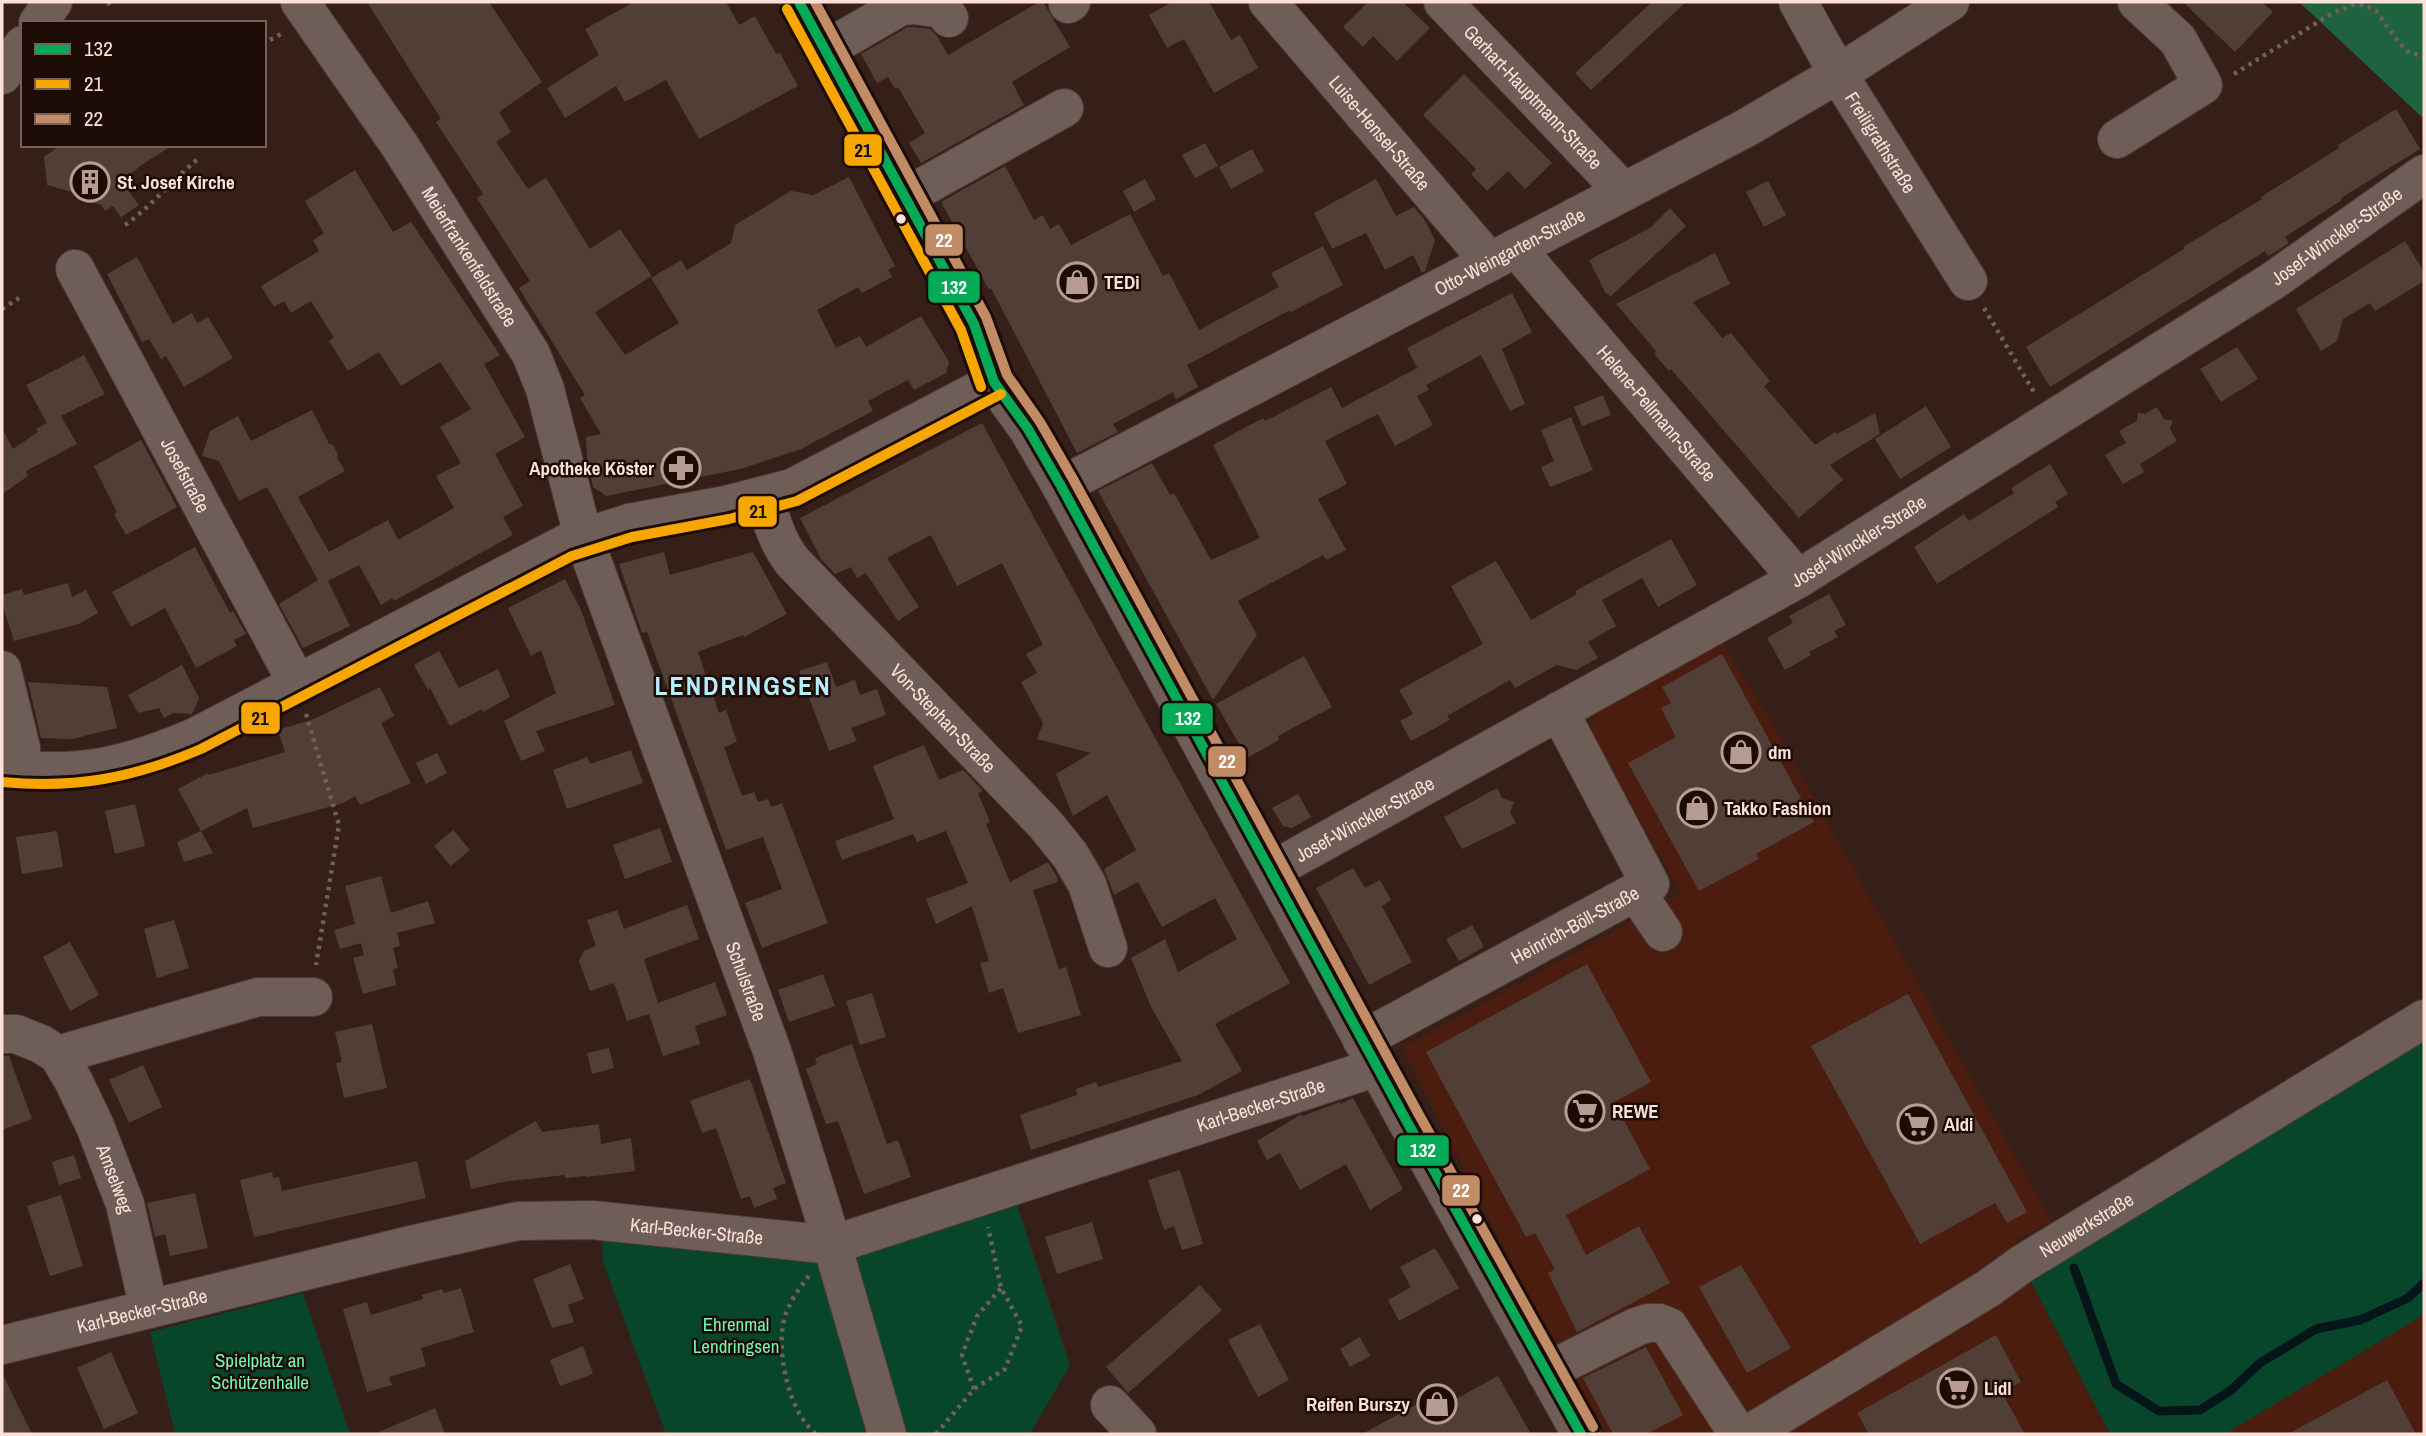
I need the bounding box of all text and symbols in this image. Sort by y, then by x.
street label: Gerhart-Hauptmann-Straße [1458,19,1609,175]
legend [21,21,266,147]
text: 132 [84,34,113,63]
text: 21 [84,69,104,98]
street label: Luise-Hensel-Straße [1323,70,1436,196]
street label: Freiligrathstraße [1839,87,1923,198]
text: 22 [84,104,103,133]
line badge: 21 [843,133,883,167]
text: 21 [854,137,872,163]
building icon: St. Josef Kirche [69,161,111,203]
place label: St. Josef Kirche [117,169,235,195]
street label: Meierfrankenfeldstraße [416,181,524,332]
street label: Josef-Winckler-Straße [2265,181,2407,291]
street label: Otto-Weingarten-Straße [1429,201,1589,302]
unlabelled marker [894,212,908,226]
line badge: 22 [924,223,964,257]
text: 22 [935,227,953,253]
shop icon: TEDi [1056,261,1098,303]
place label: TEDi [1104,269,1140,295]
line badge: 132 [927,270,981,304]
text: 132 [941,274,967,300]
street label: Helene-Pellmann-Straße [1591,339,1722,487]
street label: Josefstraße [155,433,216,517]
pharmacy icon: Apotheke Köster [660,447,702,489]
place label: Apotheke Köster [529,455,654,481]
street label: Josef-Winckler-Straße [1786,489,1931,593]
line badge: 21 [737,495,778,528]
text: 21 [749,498,767,524]
street label: Von-Stephan-Straße [885,658,1002,778]
district label: LENDRINGSEN [654,668,832,703]
line badge: 21 [240,701,281,735]
line badge: 132 [1161,702,1214,735]
text: 21 [251,705,269,731]
text: 132 [1175,705,1201,731]
shop icon: dm [1720,731,1762,773]
place label: dm [1768,739,1791,765]
line badge: 22 [1207,745,1247,778]
text: 22 [1218,748,1236,774]
street label: Josef-Winckler-Straße [1290,770,1439,868]
shop icon: Takko Fashion [1676,787,1718,829]
place label: Takko Fashion [1724,795,1831,821]
street label: Heinrich-Böll-Straße [1506,879,1643,970]
street label: Schulstraße [720,938,773,1025]
street label: Karl-Becker-Straße [1193,1072,1328,1138]
supermarket icon: REWE [1564,1090,1606,1132]
place label: REWE [1612,1098,1659,1124]
supermarket icon: Aldi [1896,1103,1938,1145]
place label: Aldi [1944,1111,1973,1137]
line badge: 132 [1396,1134,1450,1167]
text: 132 [1410,1137,1436,1163]
street label: Amselweg [90,1140,140,1216]
line badge: 22 [1441,1174,1481,1207]
text: 22 [1452,1177,1470,1203]
street label: Neuwerkstraße [2034,1186,2138,1263]
street label: Karl-Becker-Straße [629,1211,764,1251]
unlabelled marker [1470,1212,1484,1226]
street label: Karl-Becker-Straße [74,1282,210,1339]
park label: Ehrenmal Lendringsen [693,1311,779,1359]
park label: Spielplatz an Schützenhalle [211,1347,309,1395]
supermarket icon: Lidl [1936,1367,1978,1409]
place label: Lidl [1984,1375,2012,1401]
shop icon: Reifen Burszy [1416,1383,1458,1425]
place label: Reifen Burszy [1306,1391,1410,1417]

